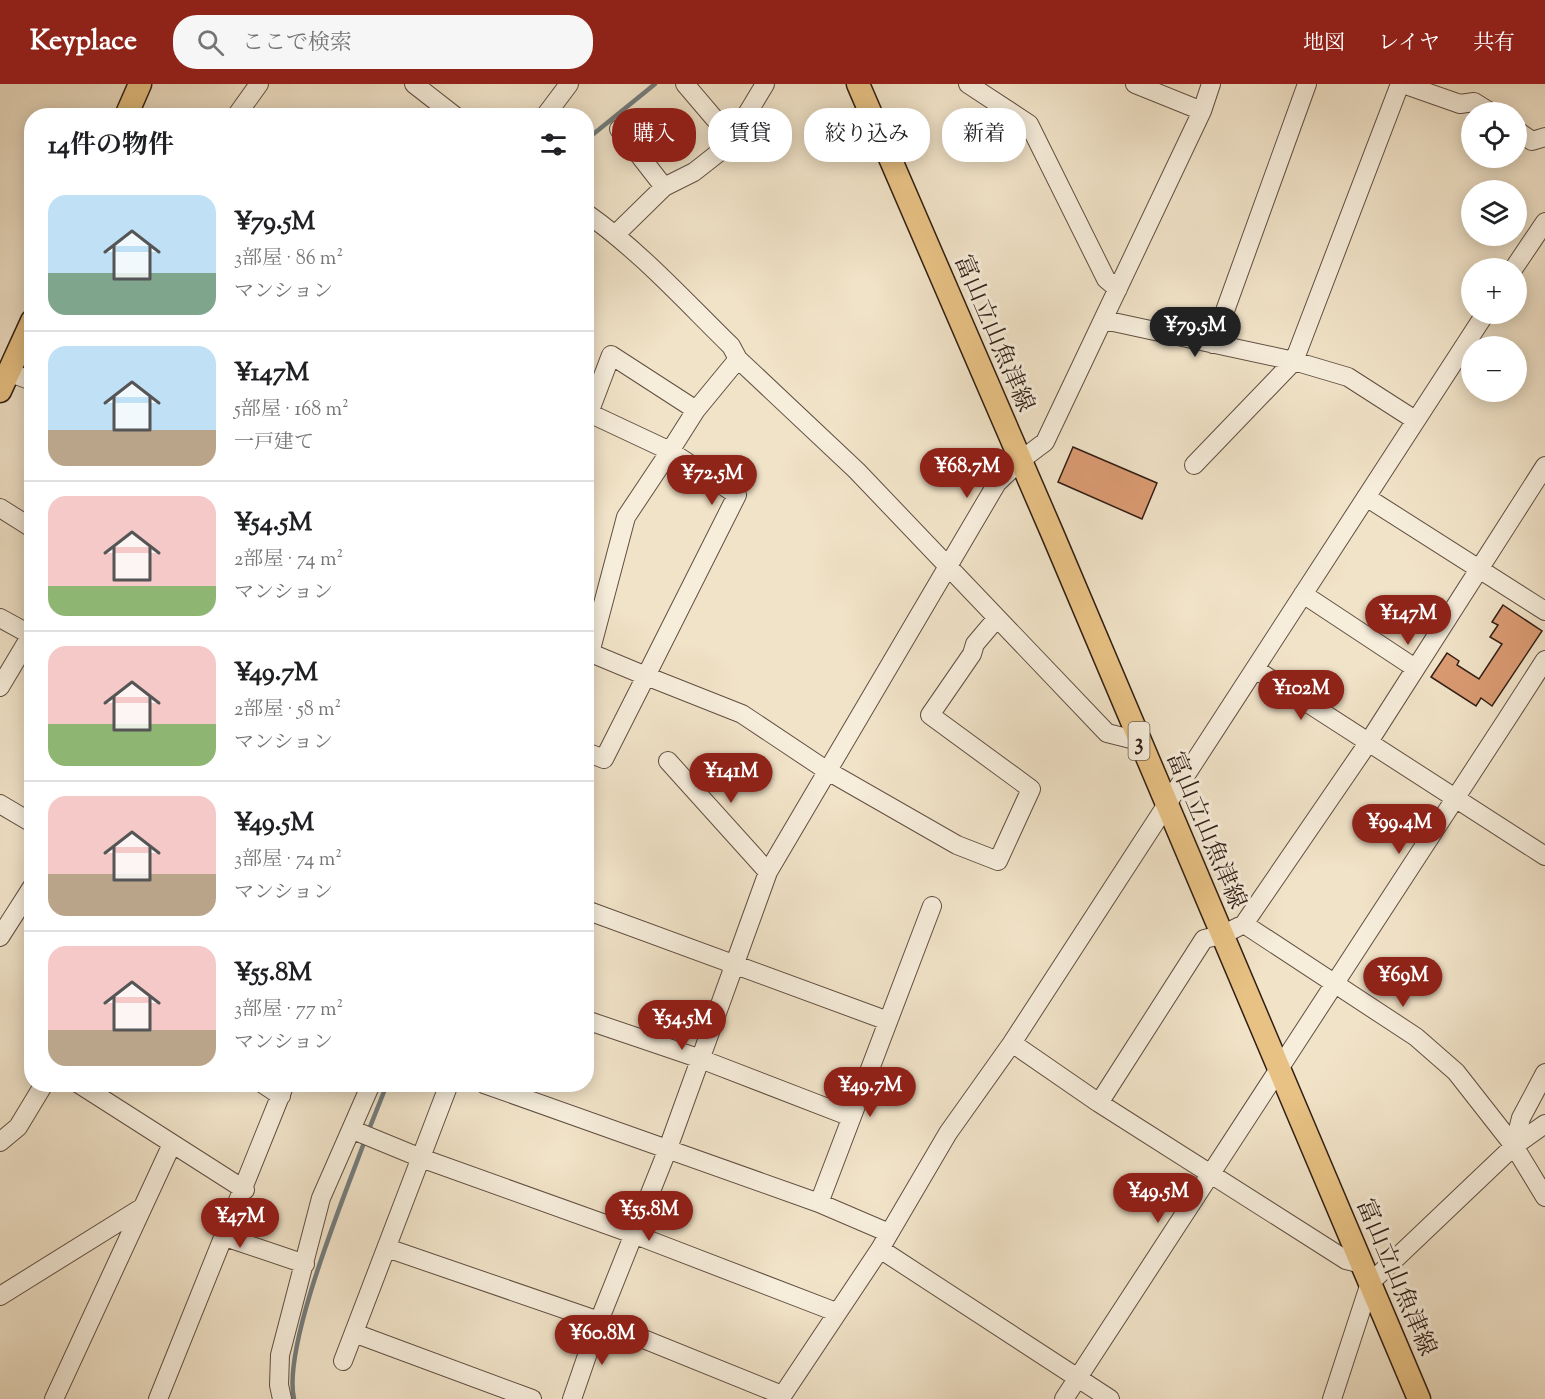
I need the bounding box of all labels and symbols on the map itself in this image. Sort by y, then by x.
street label: 富山立山魚津線 [945,250,1042,418]
pin: ¥79.5M [1146,307,1244,358]
pin: ¥68.7M [918,448,1016,499]
pin: ¥72.5M [663,455,761,506]
pin: ¥147M [1366,595,1450,646]
pin: ¥102M [1259,670,1343,721]
road number: 3 [1128,722,1150,760]
street label: 富山立山魚津線 [1157,747,1254,915]
pin: ¥141M [689,753,773,804]
pin: ¥99.4M [1350,804,1448,855]
pin: ¥69M [1367,957,1439,1008]
pin: ¥54.5M [633,1000,731,1051]
pin: ¥49.7M [821,1067,919,1118]
pin: ¥49.5M [1109,1173,1207,1224]
pin: ¥55.8M [600,1191,698,1242]
street label: 富山立山魚津線 [1347,1194,1444,1362]
pin: ¥47M [204,1198,276,1249]
pin: ¥60.8M [553,1315,651,1366]

